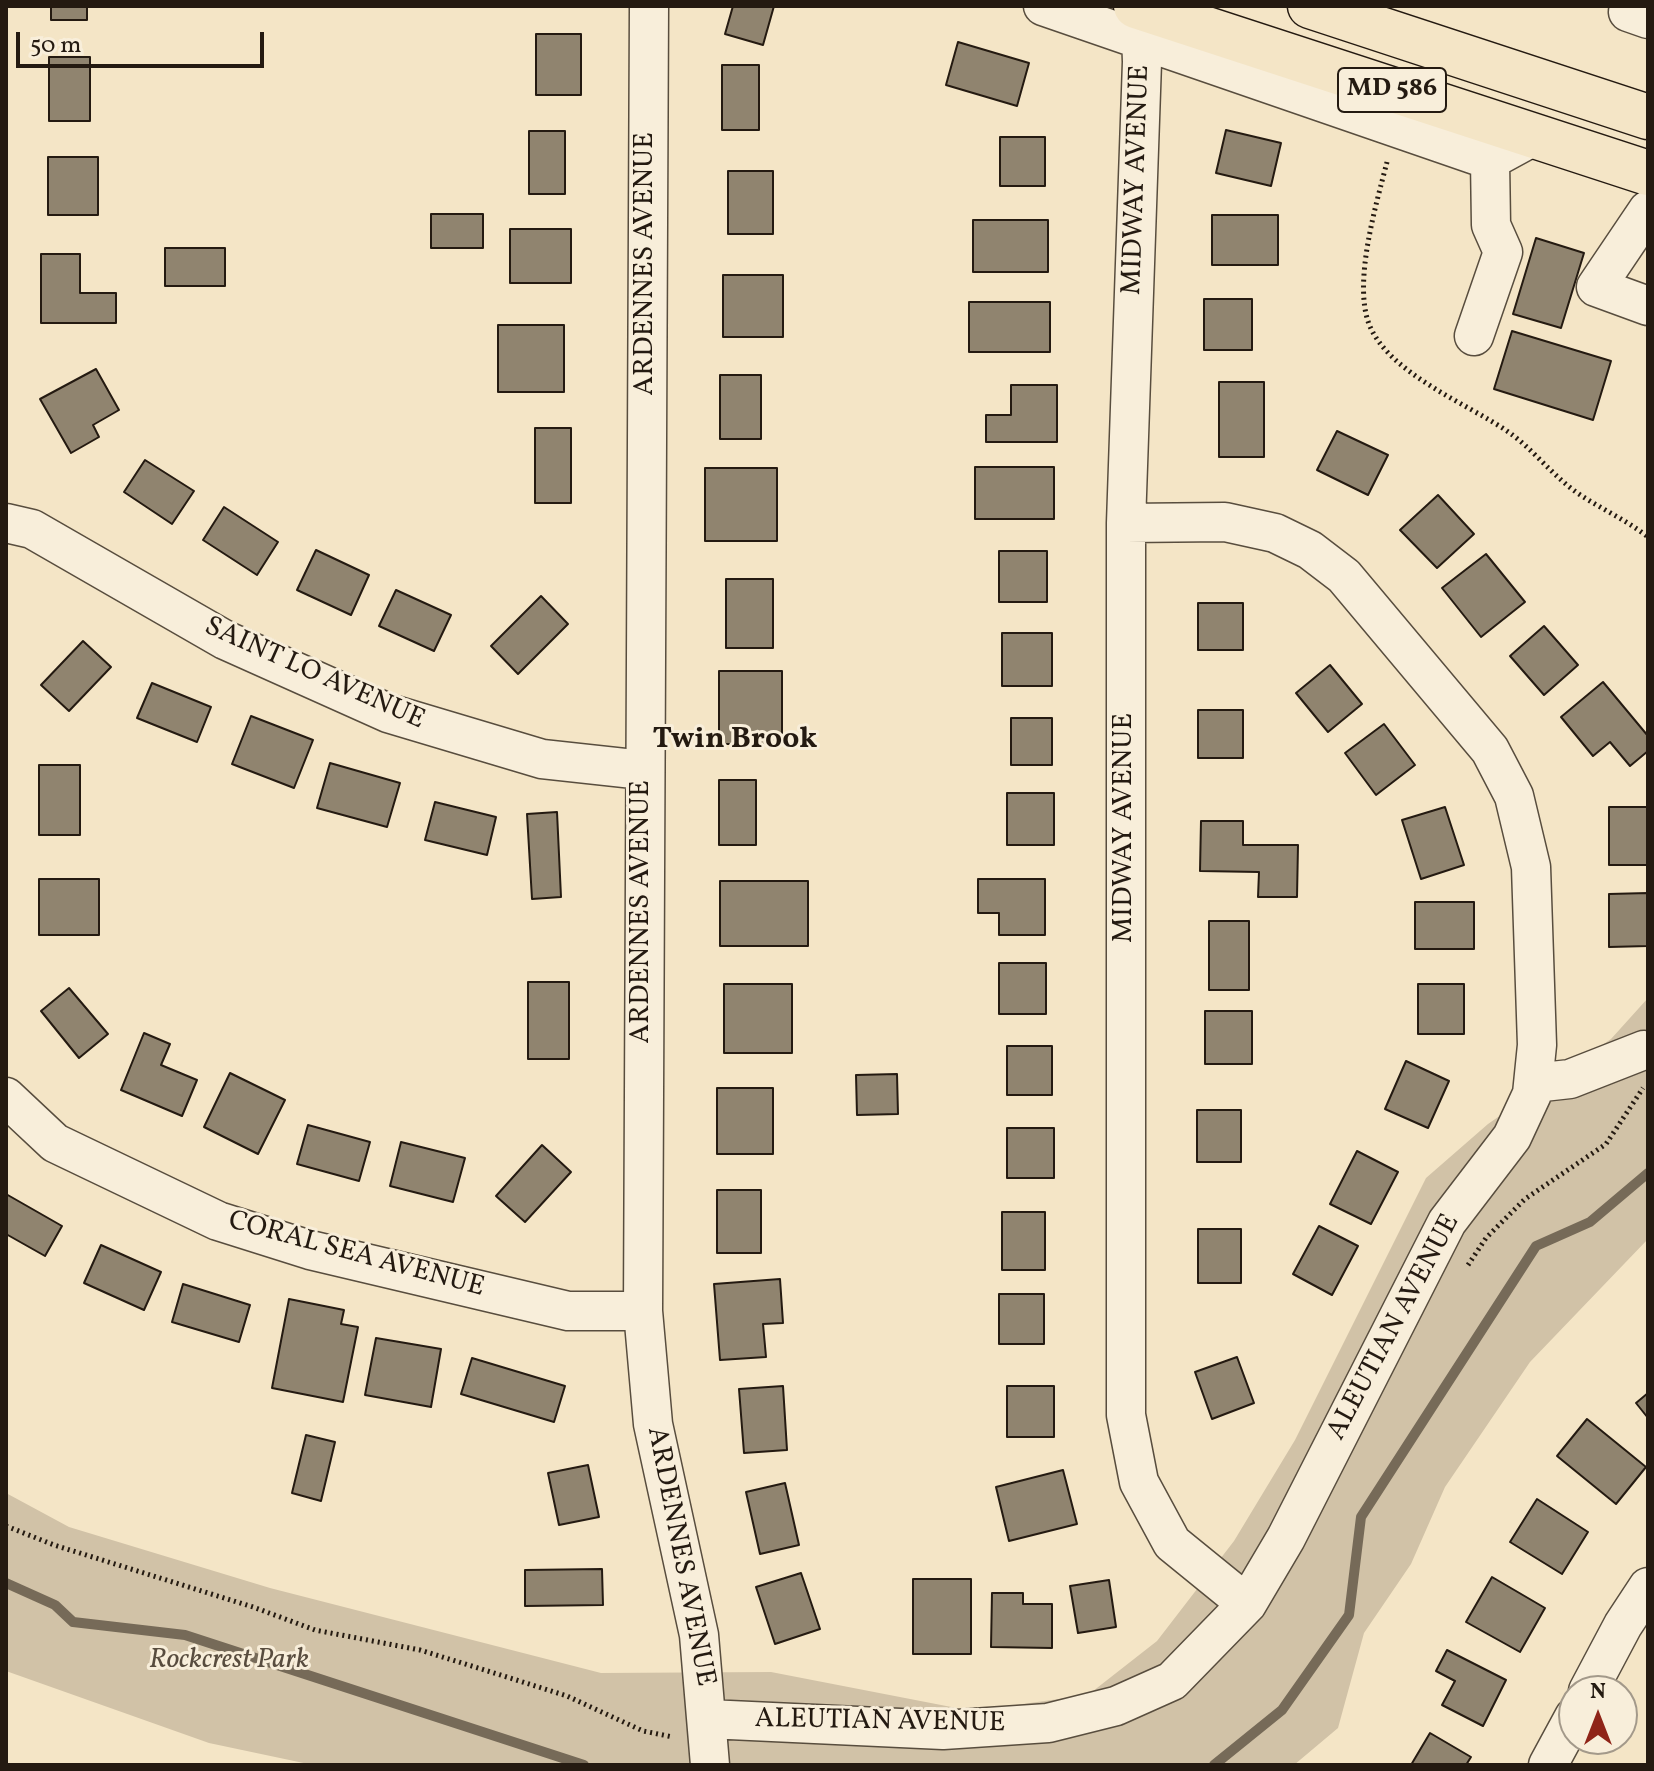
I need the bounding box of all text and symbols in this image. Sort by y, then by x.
scale bar [20,16,268,66]
text: 50 m [30,29,82,63]
street label: MIDWAY AVENUE [1117,64,1159,296]
road number: MD 586 [1338,68,1446,112]
street label: ARDENNES AVENUE [630,132,664,396]
street label: SAINT LO AVENUE [199,611,429,739]
street label: MIDWAY AVENUE [1109,713,1143,943]
district label: Twin Brook [653,723,817,759]
street label: ARDENNES AVENUE [626,780,660,1044]
street label: CORAL SEA AVENUE [224,1206,488,1306]
street label: ALEUTIAN AVENUE [1321,1209,1469,1447]
street label: ARDENNES AVENUE [637,1424,721,1690]
park label: Rockcrest Park [149,1645,309,1679]
north arrow [1558,1675,1638,1755]
text: N [1590,1677,1606,1708]
street label: ALEUTIAN AVENUE [754,1704,1006,1742]

